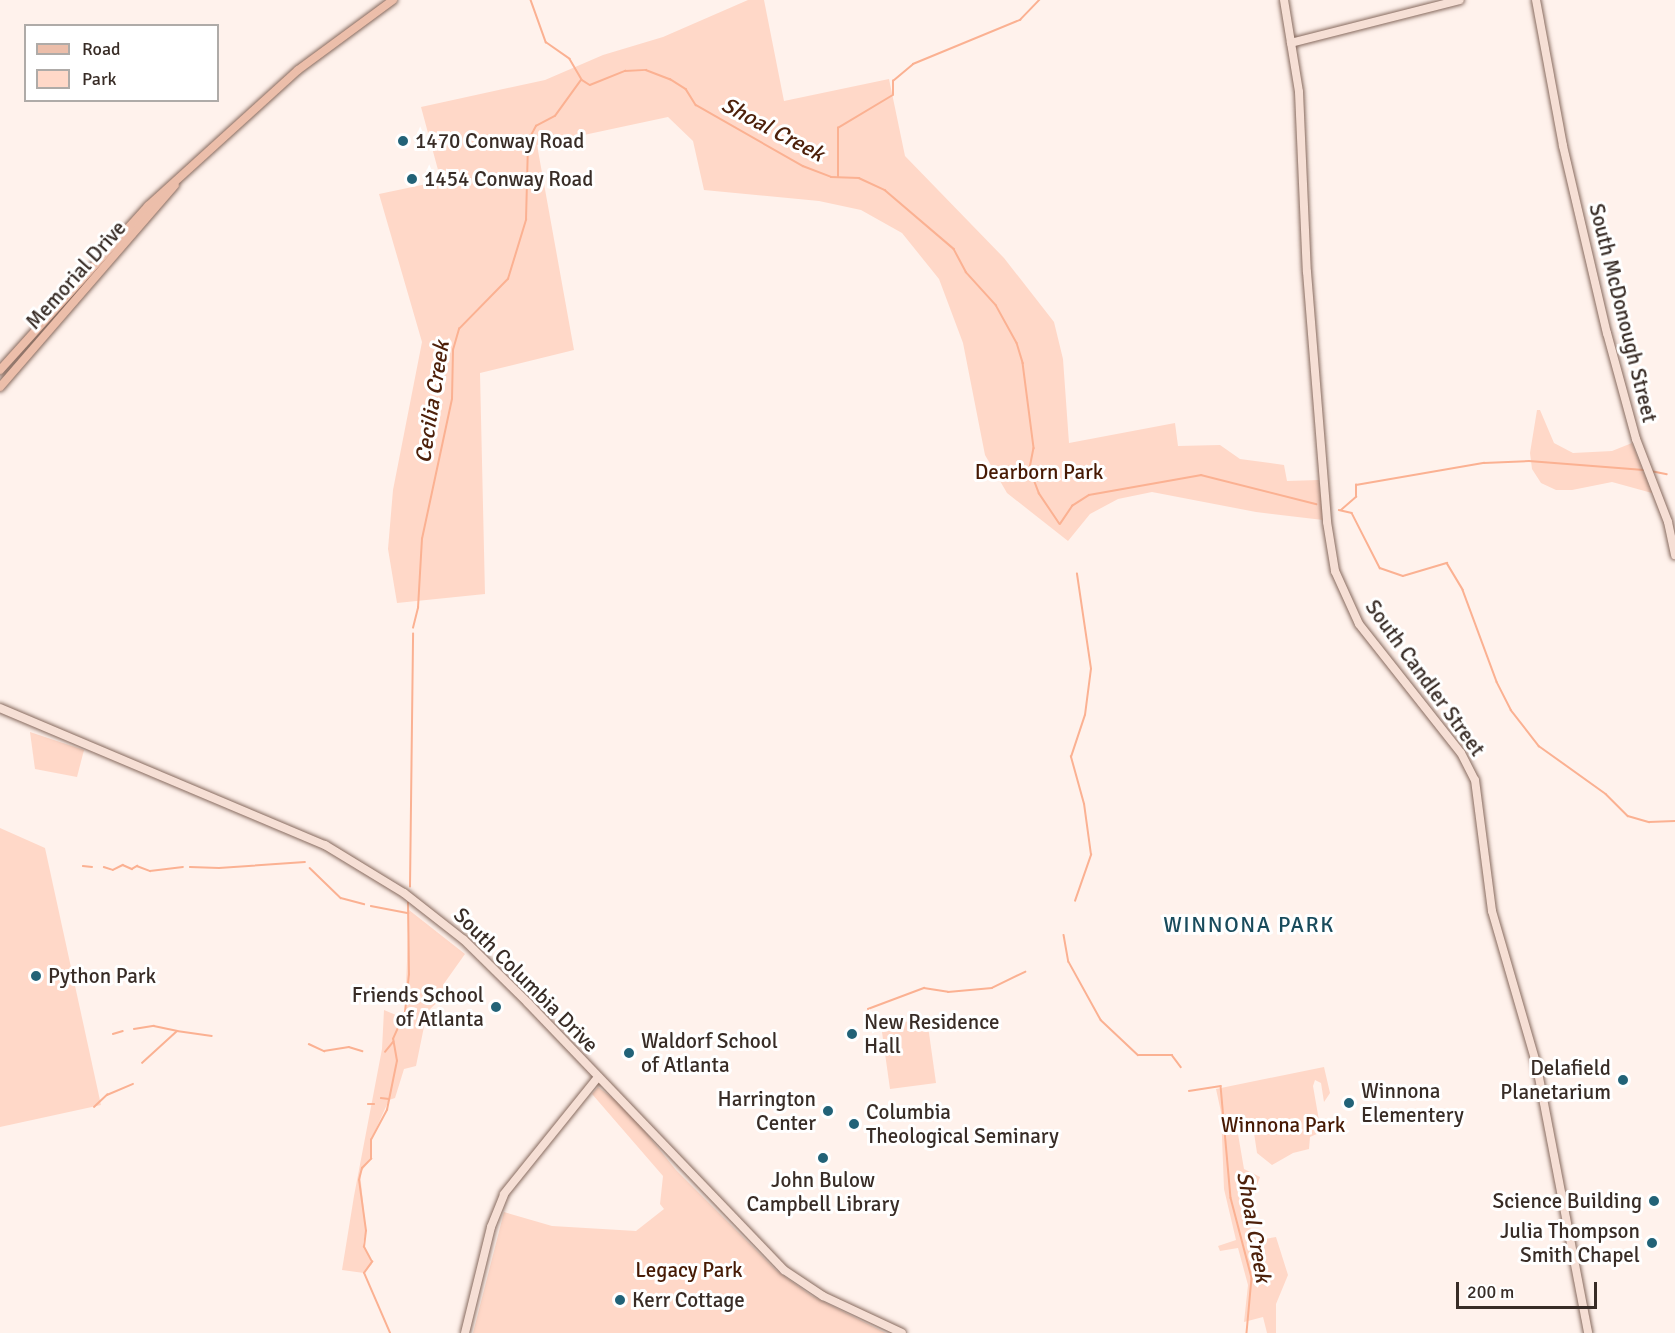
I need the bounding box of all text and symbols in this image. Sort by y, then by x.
legend [24,24,219,102]
text: Road [82,38,121,60]
text: Park [82,68,117,90]
water label: Shoal Creek [717,91,829,167]
place label: 1470 Conway Road [415,128,584,154]
marker: 1470 Conway Road [396,134,410,148]
place label: 1454 Conway Road [424,166,593,192]
marker: 1454 Conway Road [405,172,419,186]
street label: South McDonough Street [1584,201,1662,425]
street label: Memorial Drive [21,216,131,334]
water label: Cecilia Creek [409,339,455,465]
park label: Dearborn Park [975,459,1103,485]
street label: South Candler Street [1360,595,1490,761]
street label: South Columbia Drive [448,902,604,1058]
district label: WINNONA PARK [1163,912,1335,938]
place label: Python Park [48,963,156,989]
marker: Python Park [29,969,43,983]
place label: Friends School of Atlanta [352,982,484,1032]
marker: Friends School of Atlanta [489,1000,503,1014]
place label: New Residence Hall [864,1009,999,1059]
marker: New Residence Hall [845,1027,859,1041]
place label: Waldorf School of Atlanta [641,1028,778,1078]
marker: Waldorf School of Atlanta [622,1046,636,1060]
place label: Delafield Planetarium [1500,1055,1611,1105]
marker: Delafield Planetarium [1616,1073,1630,1087]
place label: Winnona Elementery [1361,1078,1464,1128]
place label: Harrington Center [718,1086,816,1136]
marker: Winnona Elementery [1342,1096,1356,1110]
place label: Columbia Theological Seminary [866,1099,1059,1149]
marker: Harrington Center [821,1104,835,1118]
park label: Winnona Park [1221,1112,1345,1138]
marker: Columbia Theological Seminary [847,1117,861,1131]
marker: John Bulow Campbell Library [816,1151,830,1165]
place label: John Bulow Campbell Library [746,1167,900,1217]
water label: Shoal Creek [1231,1169,1277,1285]
place label: Science Building [1493,1188,1642,1214]
marker: Science Building [1647,1194,1661,1208]
place label: Julia Thompson Smith Chapel [1500,1218,1640,1268]
marker: Julia Thompson Smith Chapel [1645,1236,1659,1250]
park label: Legacy Park [635,1257,743,1283]
scale bar [1459,1270,1600,1308]
text: 200 m [1467,1281,1514,1303]
place label: Kerr Cottage [632,1287,745,1313]
marker: Kerr Cottage [613,1293,627,1307]

